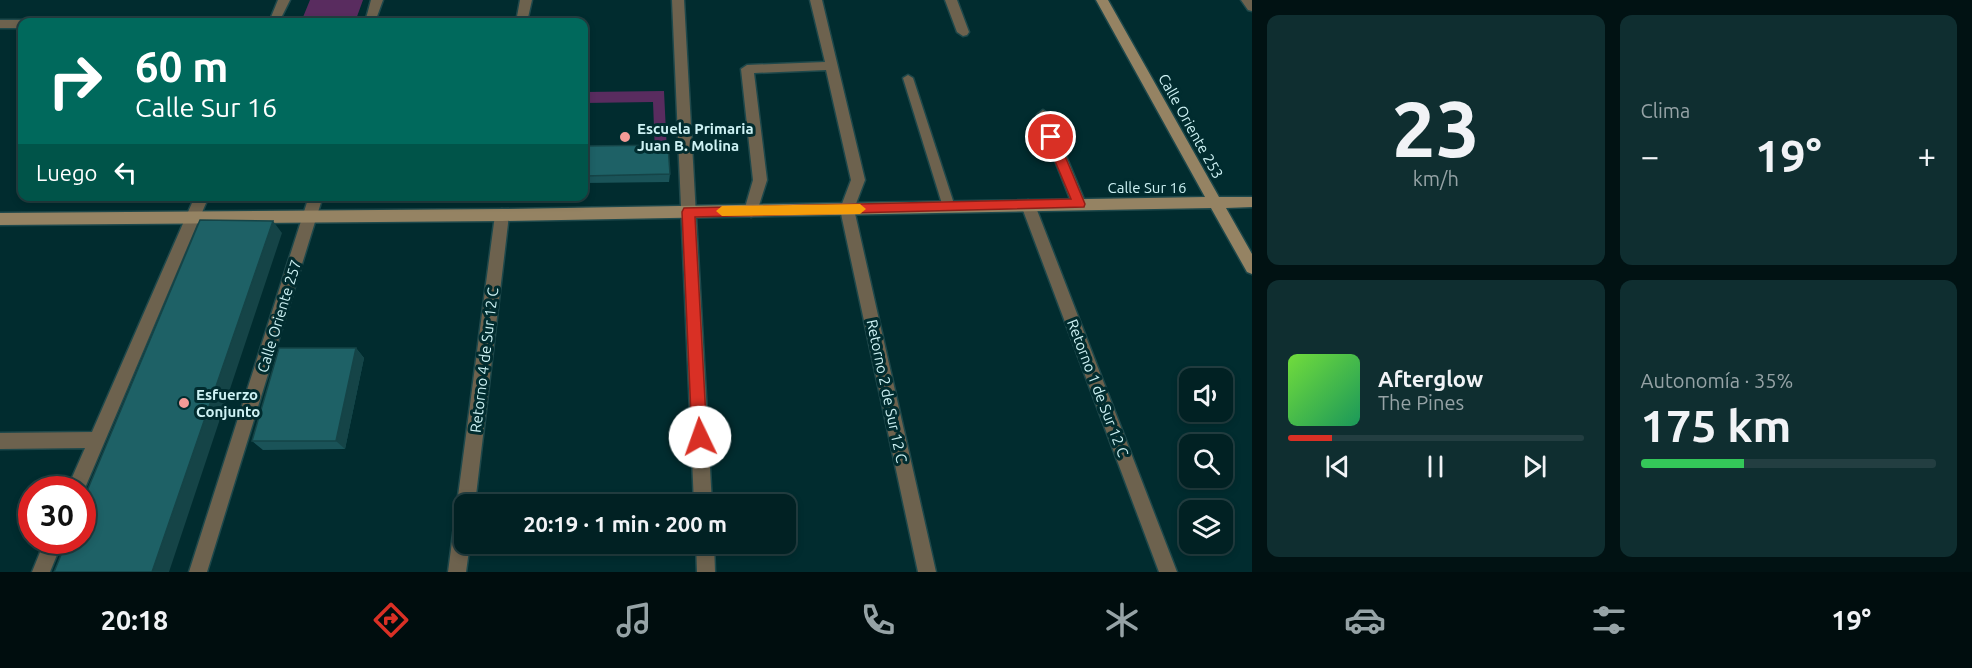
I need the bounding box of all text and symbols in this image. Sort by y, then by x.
icon: right [36,42,114,120]
text: 60 m [135,43,229,90]
street label: Calle Oriente 253 [1155,71,1227,181]
text: 23 [1392,84,1480,172]
text: Calle Sur 16 [135,92,277,122]
text: Clima [1641,99,1690,122]
pin [1025,111,1076,162]
place label: Escuela Primaria Juan B. Molina [637,120,754,154]
icon: arrive [1034,120,1067,153]
marker: Escuela Primaria Juan B. Molina [618,130,632,144]
text: 19° [1755,130,1822,181]
text: − [1641,137,1659,174]
text: + [1917,137,1936,174]
icon: left [109,156,142,189]
text: Luego [36,160,97,185]
text: km/h [1413,167,1459,190]
street label: Calle Sur 16 [1108,179,1186,196]
street label: Calle Oriente 257 [254,257,304,375]
street label: Retorno 4 de Sur 12 C [467,286,501,434]
street label: Retorno 1 de Sur 12 C [1064,317,1132,459]
street label: Retorno 2 de Sur 12 C [863,318,911,464]
text: Afterglow [1378,366,1483,391]
map controls [1179,368,1233,554]
button: sound [1179,368,1233,422]
text: Autonomía · 35% [1641,369,1793,392]
place label: Esfuerzo Conjunto [196,386,260,420]
text: The Pines [1378,391,1464,414]
marker: Esfuerzo Conjunto [177,396,191,410]
text: 175 km [1641,400,1791,451]
position arrow [668,405,732,469]
button: search [1179,434,1233,488]
icon: previous [1321,450,1354,483]
icon: pause [1419,450,1452,483]
icon: next [1518,450,1551,483]
speed limit sign: 30 [18,476,96,554]
button: layers [1179,500,1233,554]
text: 20:19 · 1 min · 200 m [523,511,727,536]
icon: directions [370,599,412,641]
icon: music [613,599,655,641]
icon: phone [857,599,899,641]
icon: climate [1101,599,1143,641]
icon: car [1344,599,1386,641]
icon: filters [1588,599,1630,641]
text: 20:18 [101,605,168,635]
text: 19° [1831,605,1871,635]

